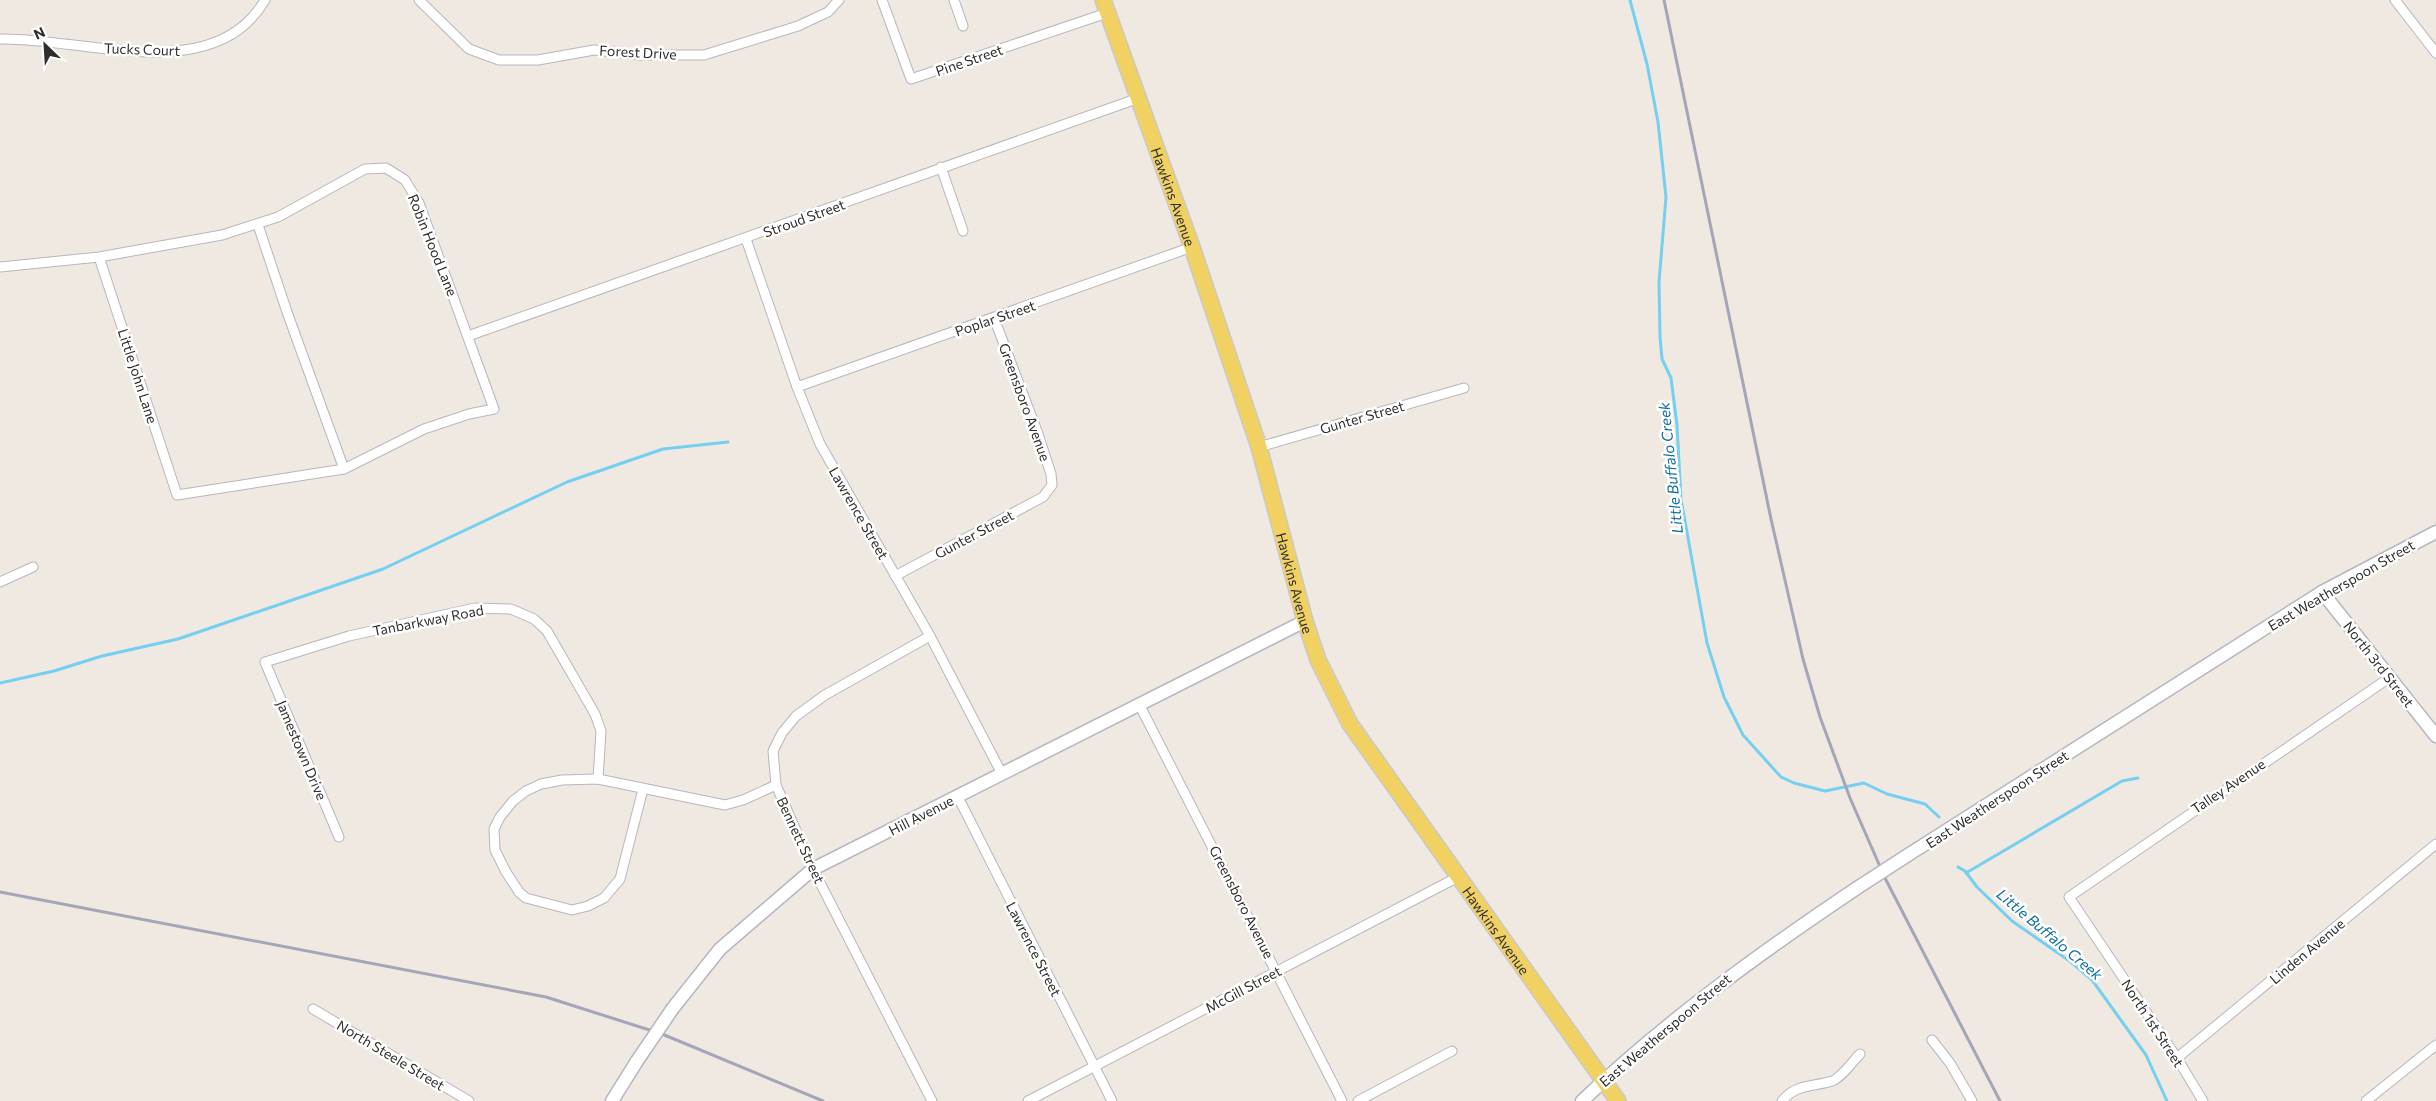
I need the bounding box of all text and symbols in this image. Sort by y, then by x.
north arrow [20,20,70,70]
text: N [31,23,48,43]
street label: Tucks Court [104,39,181,59]
street label: Pine Street [933,40,1005,79]
street label: Forest Drive [599,41,677,63]
street label: Hawkins Avenue [1148,145,1199,248]
street label: Robin Hood Lane [405,191,461,299]
street label: Stroud Street [761,195,847,241]
street label: Poplar Street [953,296,1038,340]
street label: Little John Lane [115,326,161,426]
street label: Greensboro Avenue [996,341,1054,463]
street label: Gunter Street [1318,397,1406,437]
water label: Little Buffalo Creek [1654,400,1686,535]
street label: Lawrence Street [826,464,892,562]
street label: Gunter Street [932,506,1017,562]
street label: Hawkins Avenue [1273,530,1317,636]
street label: East Weatherspoon Street [2265,536,2418,634]
street label: Tanbarkway Road [371,601,485,639]
street label: North 3rd Street [2340,618,2418,711]
street label: Jamestown Drive [273,698,331,802]
street label: East Weatherspoon Street [1923,746,2072,851]
street label: Talley Avenue [2188,755,2268,817]
street label: Hill Avenue [886,791,956,839]
street label: Bennett Street [774,794,829,886]
street label: Greensboro Avenue [1206,843,1278,961]
street label: Hawkins Avenue [1459,883,1534,977]
water label: Little Buffalo Creek [1994,885,2107,984]
street label: Lawrence Street [1003,899,1065,999]
street label: Linden Avenue [2266,915,2348,987]
street label: McGill Street [1202,962,1284,1016]
street label: East Weatherspoon Street [1596,970,1734,1090]
street label: North 1st Street [2118,976,2188,1070]
street label: North Steele Street [334,1016,448,1094]

